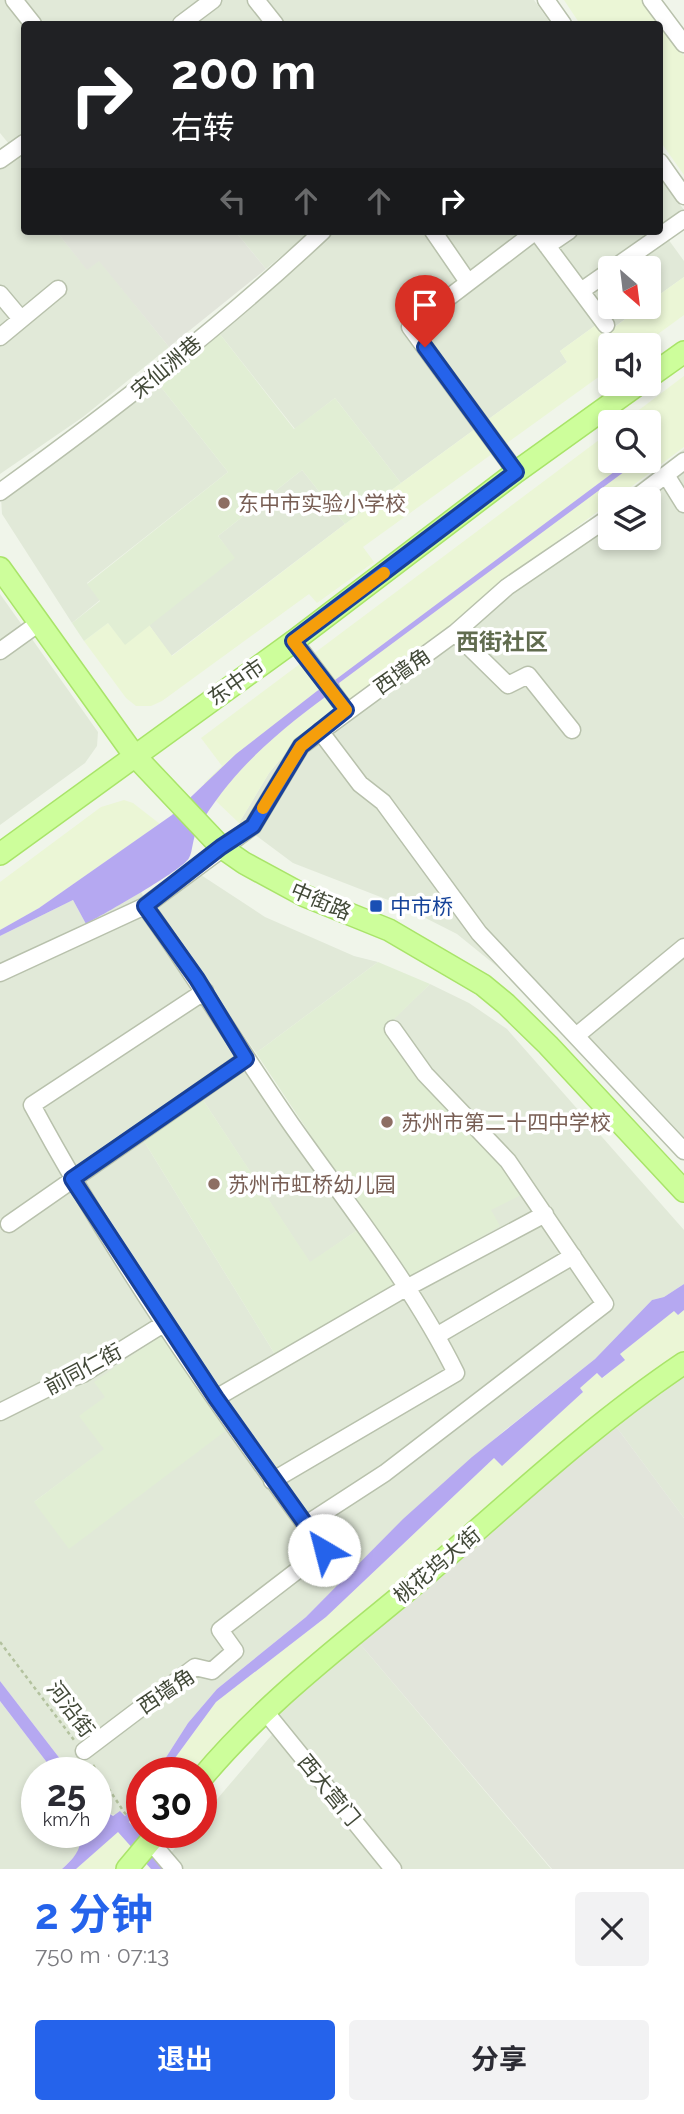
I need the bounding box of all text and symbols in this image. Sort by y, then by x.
text: 200 m [171,43,316,100]
icon: right [56,49,147,140]
text: 右转 [171,109,235,146]
icon: left [214,182,252,220]
icon: ahead [287,182,325,220]
icon: ahead [360,182,398,220]
icon: right [433,182,471,220]
north arrow [598,256,662,318]
map controls [598,256,661,550]
pin [395,275,455,347]
icon: arrive [406,286,444,324]
street label: 宋仙洲巷 [126,330,206,404]
button: sound [598,333,661,396]
button: search [598,410,661,473]
button: layers [598,487,661,550]
place label: 东中市实验小学校 [238,491,406,516]
marker: 东中市实验小学校 [216,495,232,511]
district label: 西街社区 [456,628,548,655]
street label: 西墙角 [369,643,435,699]
street label: 东中市 [203,654,269,710]
street label: 中街路 [287,877,355,925]
place label: 中市桥 [390,894,453,919]
marker: 中市桥 [368,898,384,914]
place label: 苏州市第二十四中学校 [401,1110,611,1135]
marker: 苏州市第二十四中学校 [379,1114,395,1130]
place label: 苏州市虹桥幼儿园 [228,1172,396,1197]
marker: 苏州市虹桥幼儿园 [206,1176,222,1192]
street label: 前同仁街 [40,1338,126,1400]
position arrow [287,1513,361,1587]
street label: 桃花坞大街 [389,1522,485,1608]
street label: 西墙角 [133,1663,199,1719]
street label: 河沿街 [42,1676,100,1742]
street label: 西大营门 [293,1749,365,1831]
speed limit sign: 30 [126,1757,217,1848]
text: 25 [47,1773,86,1814]
text: km/h [43,1809,90,1830]
text: 2 分钟 [35,1890,153,1939]
button: close [575,1892,649,1966]
text: 750 m · 07:13 [35,1941,169,1968]
button: 退出 [35,2020,335,2100]
button: 分享 [349,2020,649,2100]

